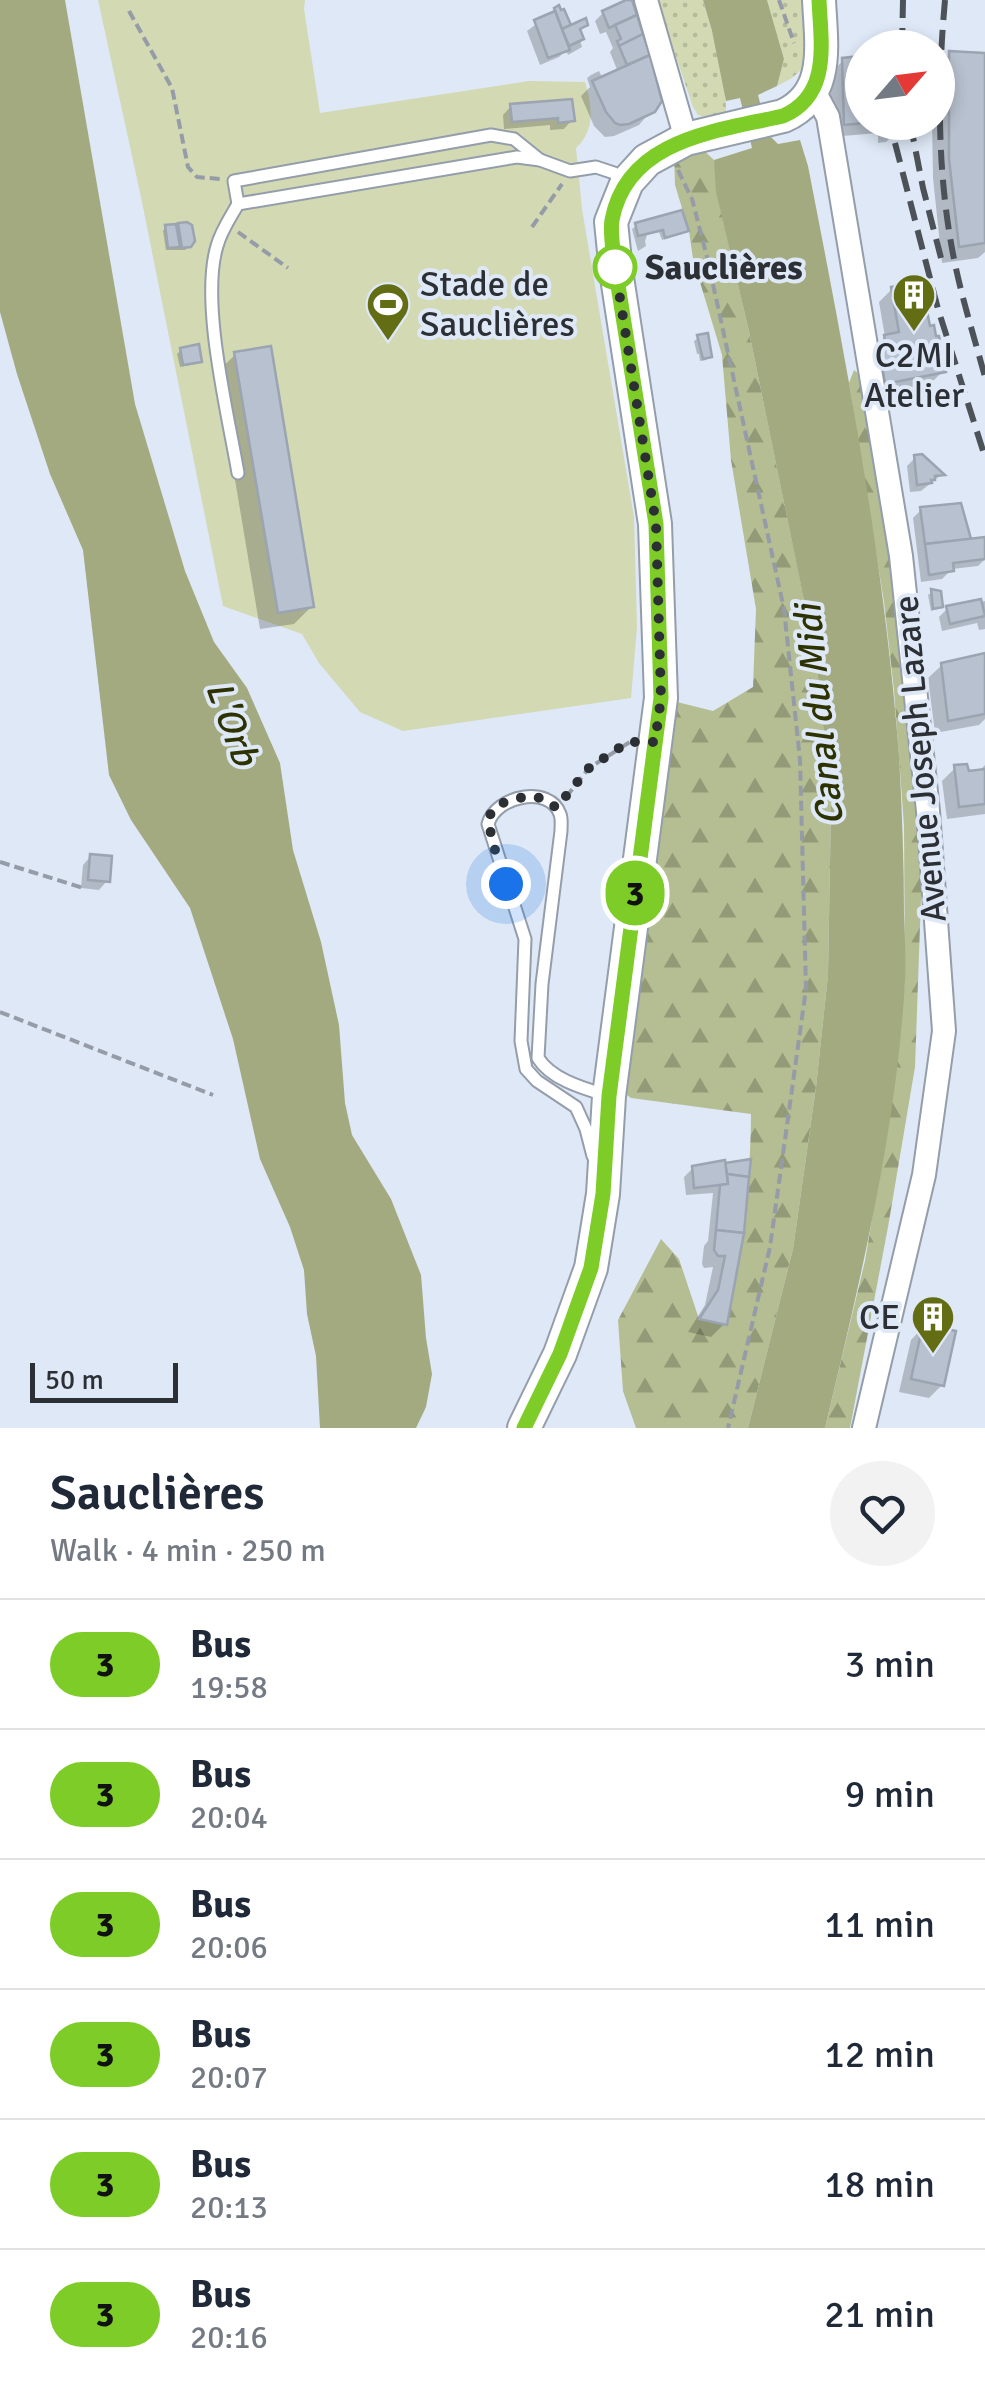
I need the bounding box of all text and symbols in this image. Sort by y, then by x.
north arrow [845,30,955,140]
map controls [845,30,955,140]
marker: Sauclières [594,246,636,288]
place label: Sauclières [645,246,803,289]
place label: Stade de Sauclières [420,263,575,346]
building icon: C2MI Atelier [891,272,937,333]
sports icon: Stade de Sauclières [365,281,411,342]
place label: C2MI Atelier [864,334,964,417]
street label: Avenue Joseph Lazare [884,594,956,924]
water label: Canal du Midi [784,598,854,828]
water label: L'Orb [195,674,270,773]
your location [481,859,531,909]
line badge: 3 [602,860,668,926]
text: 3 [626,872,644,915]
building icon: CE [910,1294,956,1355]
place label: CE [859,1296,900,1339]
scale bar [30,1358,178,1402]
text: 50 m [45,1363,104,1397]
button: heart [830,1461,935,1566]
text: Sauclières [50,1464,265,1523]
text: Walk · 4 min · 250 m [50,1531,326,1570]
text: Bus [190,1621,251,1668]
text: 3 min [845,1641,935,1688]
text: 3 [96,1643,114,1686]
text: 19:58 [190,1668,268,1707]
text: Bus [190,1751,251,1798]
text: 9 min [845,1771,935,1818]
text: 3 [96,1773,114,1816]
text: 20:04 [190,1798,268,1837]
text: Bus [190,1881,251,1928]
text: 11 min [824,1901,935,1948]
text: 3 [96,1903,114,1946]
text: 20:06 [190,1928,268,1967]
text: Bus [190,2011,251,2058]
text: 12 min [824,2031,935,2078]
text: 3 [96,2033,114,2076]
text: 20:07 [190,2058,268,2097]
text: Bus [190,2141,251,2188]
text: 18 min [824,2161,935,2208]
text: 3 [96,2163,114,2206]
text: 20:13 [190,2188,268,2227]
text: Bus [190,2271,251,2318]
text: 21 min [824,2291,935,2338]
text: 3 [96,2293,114,2336]
text: 20:16 [190,2318,268,2357]

